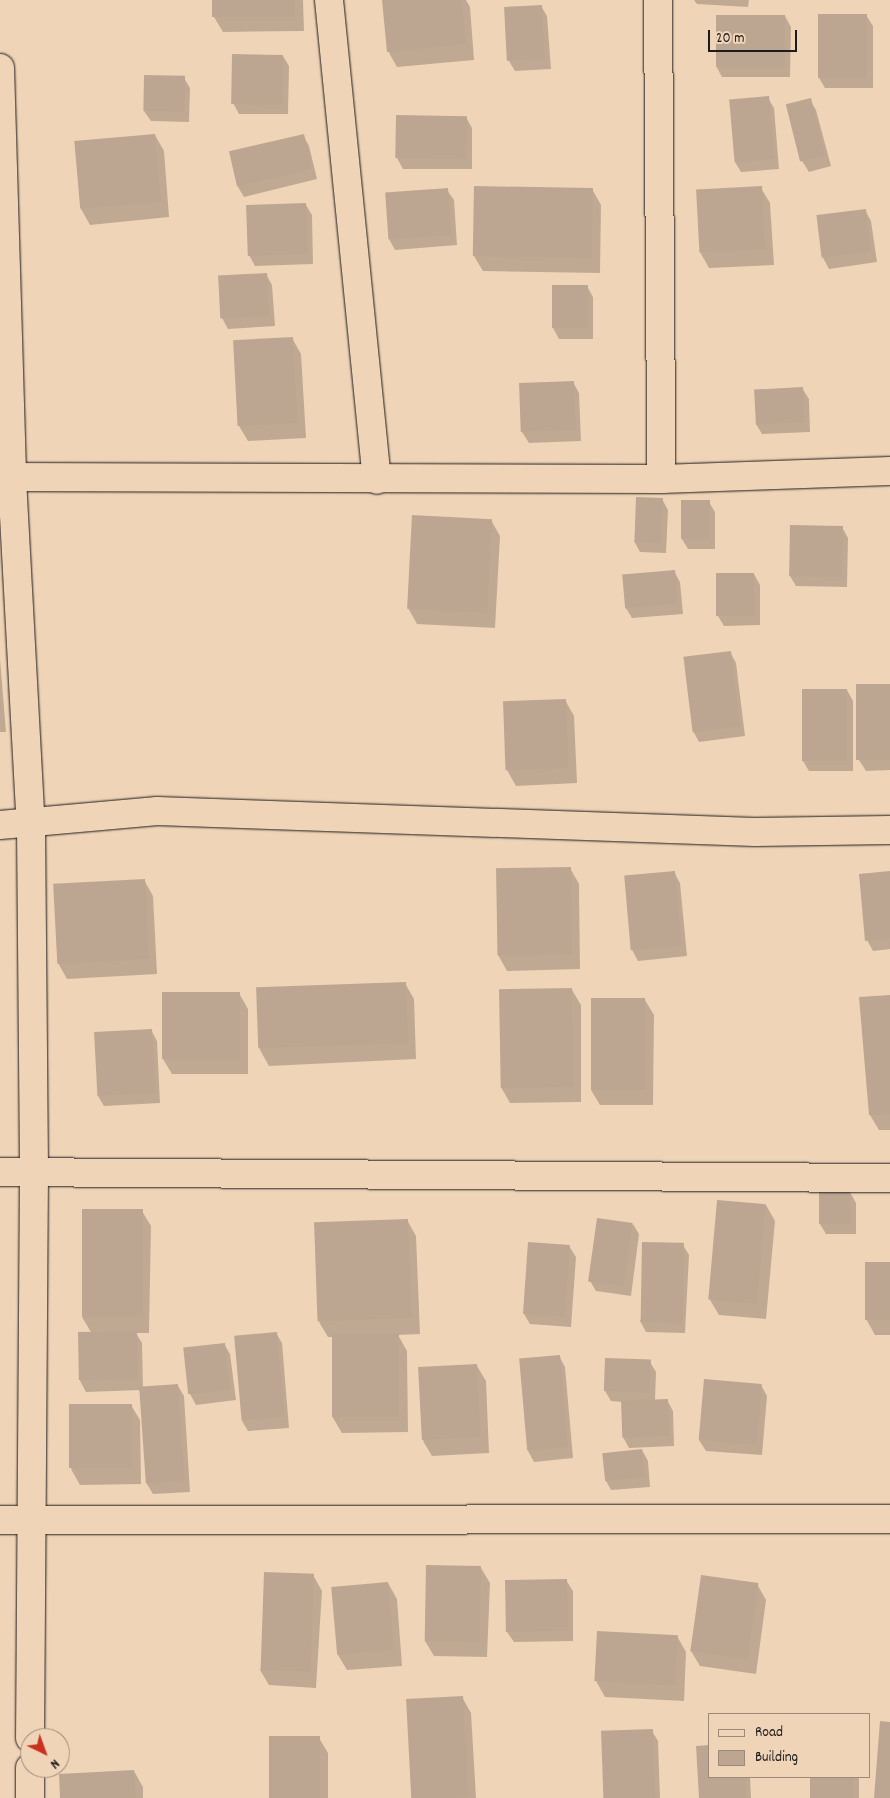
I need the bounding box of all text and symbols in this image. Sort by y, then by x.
scale bar [710,20,799,52]
text: 20 m [716,28,744,50]
legend [708,1713,870,1778]
text: Road [755,1722,783,1744]
north arrow [20,1728,70,1778]
text: Building [755,1747,798,1769]
text: N [45,1754,64,1773]

